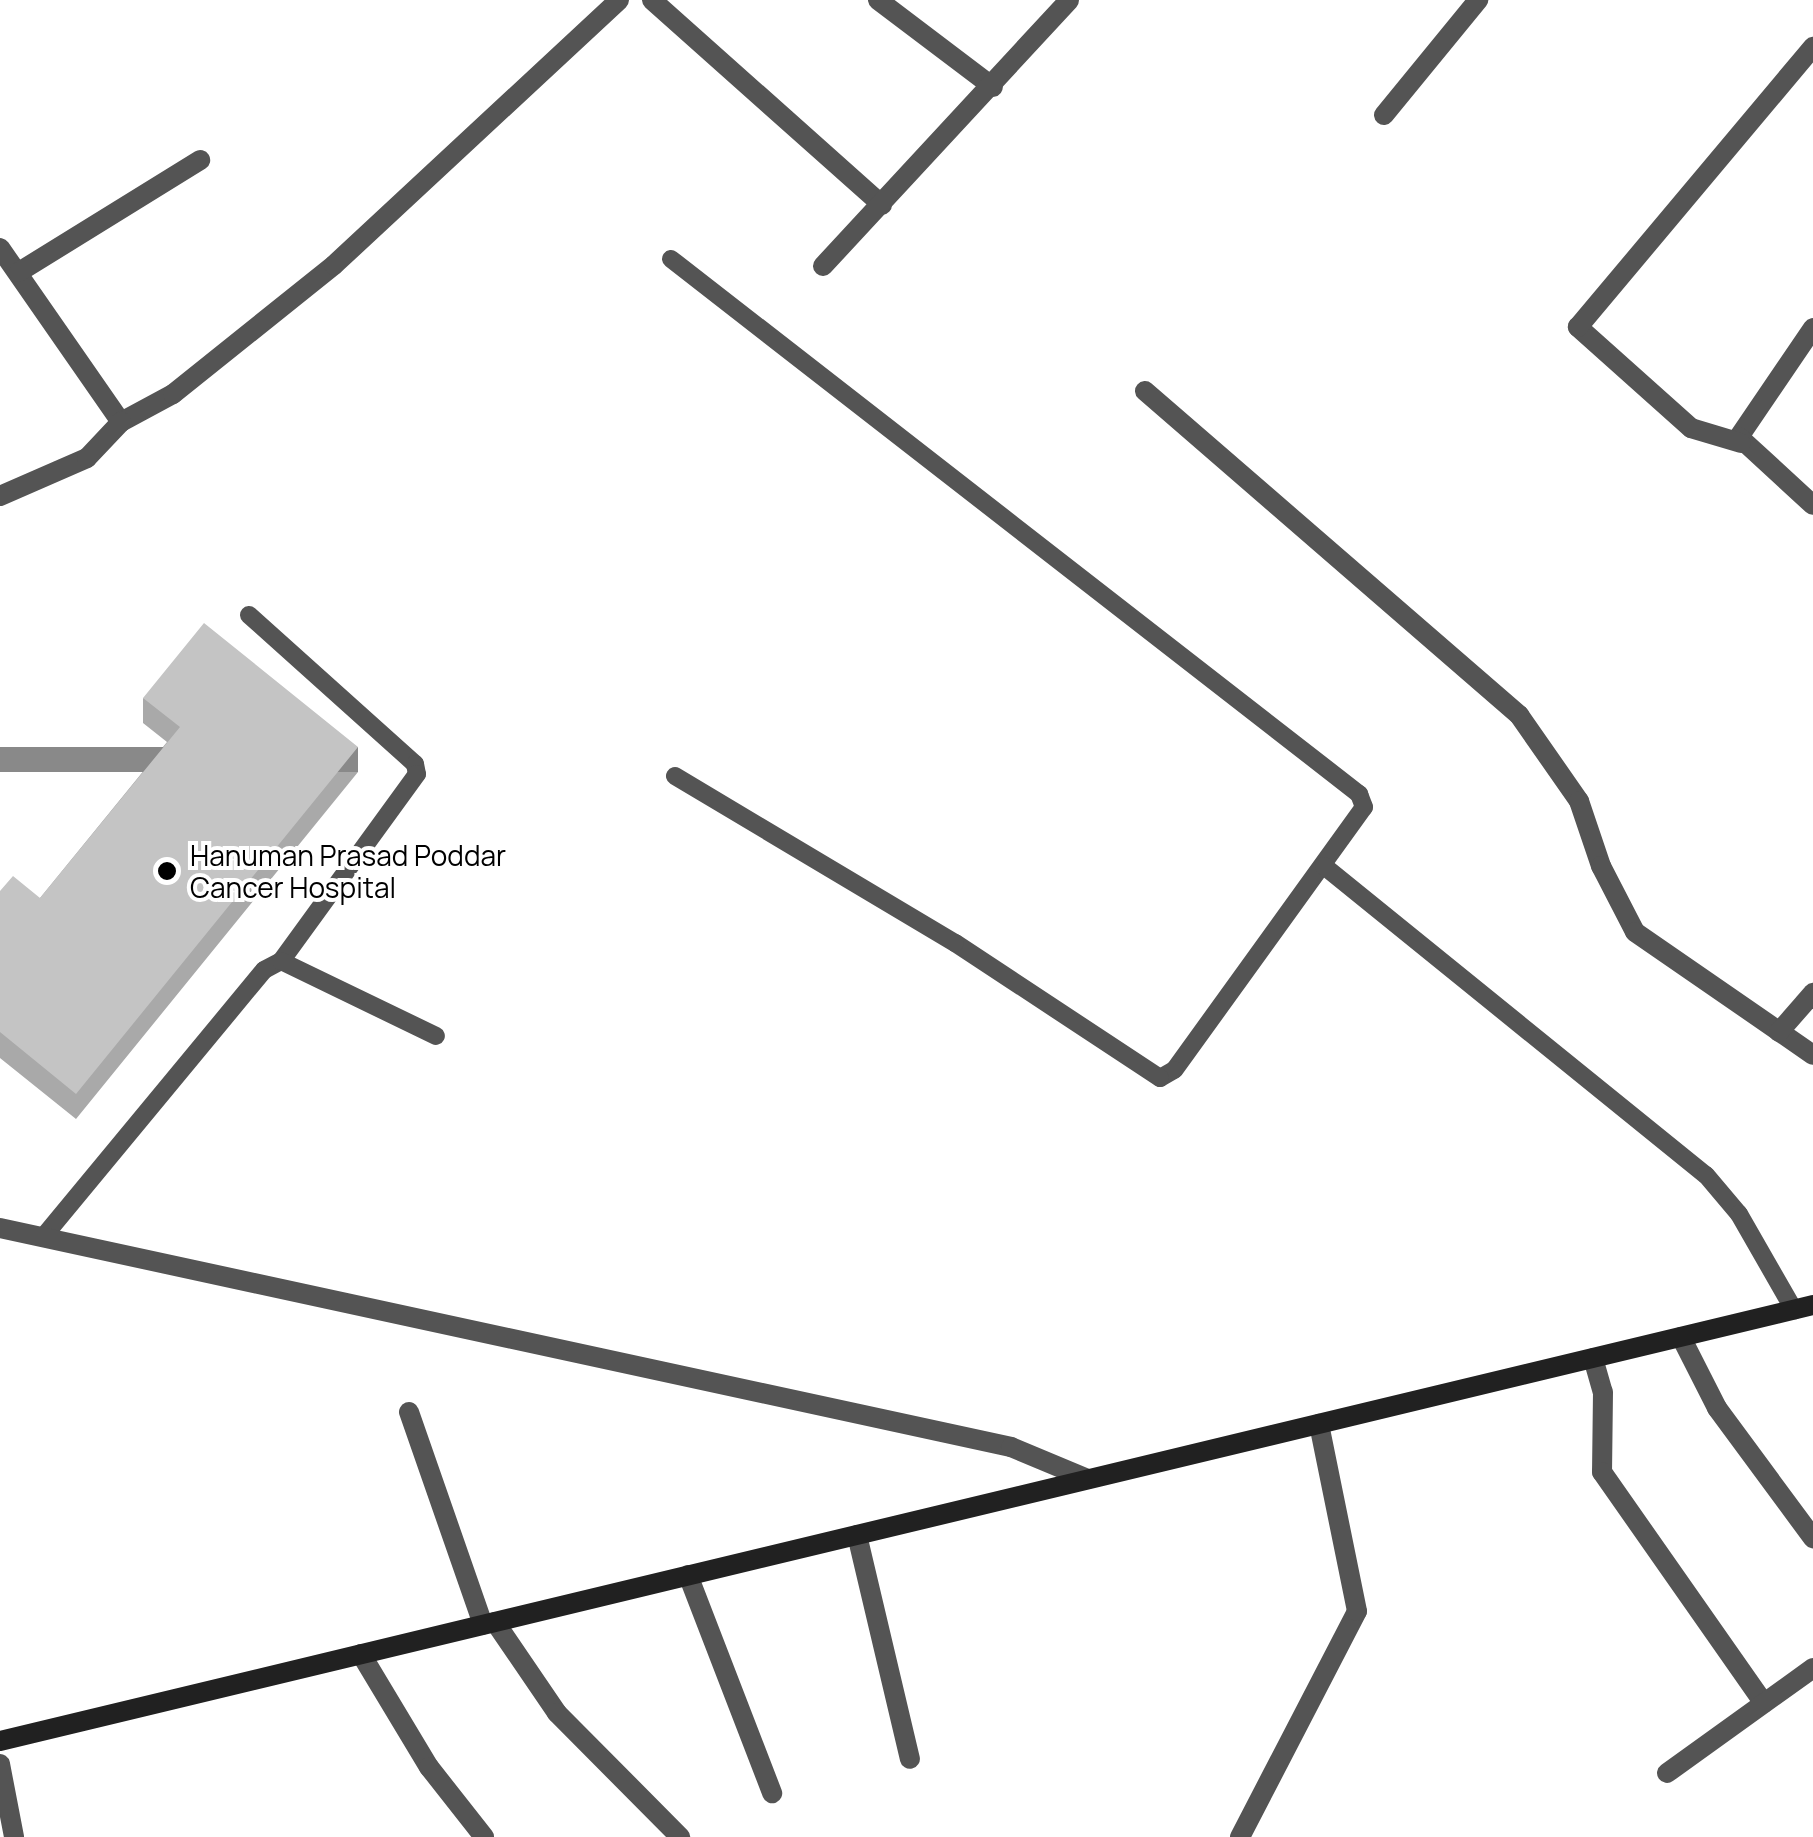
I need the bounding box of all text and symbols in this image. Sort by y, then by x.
place label: Hanuman Prasad Poddar Cancer Hospital [190,838,506,904]
marker: Hanuman Prasad Poddar Cancer Hospital [154,858,180,884]

